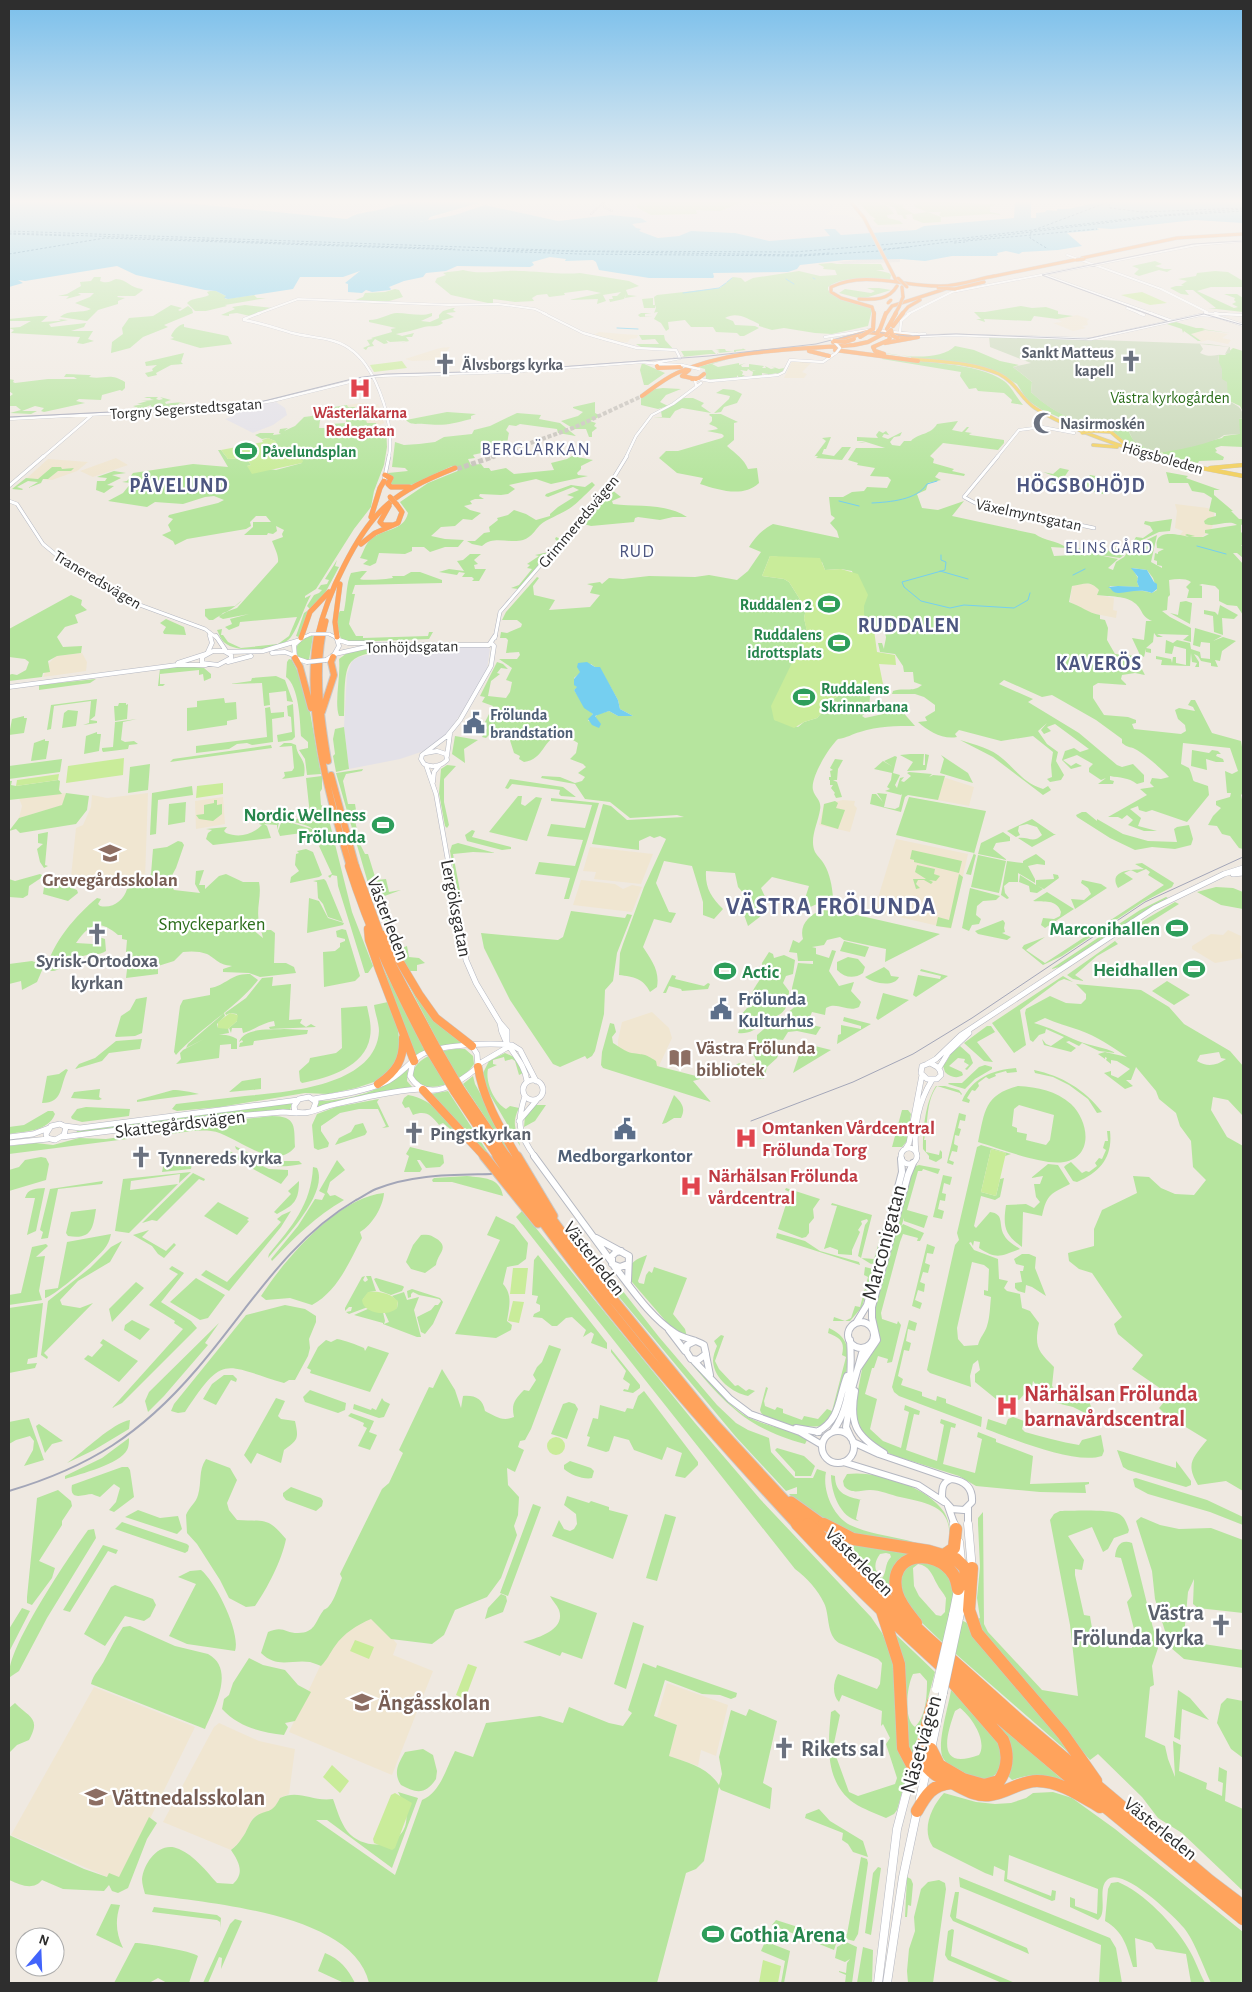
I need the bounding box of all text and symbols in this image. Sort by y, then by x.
place label: Sankt Matteus kapell [1021,345,1114,379]
church icon: Sankt Matteus kapell [1118,348,1144,374]
church icon: Älvsborgs kyrka [432,351,458,377]
place label: Älvsborgs kyrka [462,355,564,374]
hospital icon: Wästerläkarna Redegatan [347,375,373,401]
park label: Västra kyrkogården [1110,390,1230,407]
street label: Torgny Segerstedtsgatan [109,396,263,423]
place label: Wästerläkarna Redegatan [313,405,408,439]
mosque icon: Nasirmoskén [1031,410,1057,436]
place label: Nasirmoskén [1060,416,1145,432]
sports icon: Påvelundsplan [233,438,259,464]
district label: BERGLÄRKAN [481,439,591,459]
street label: Högsboleden [1120,439,1205,477]
place label: Påvelundsplan [262,444,357,460]
street label: Grimmeredsvägen [536,472,622,571]
district label: PÅVELUND [129,473,229,496]
district label: HÖGSBOHÖJD [1016,473,1146,496]
street label: Växelmyntsgatan [974,496,1083,535]
district label: ELINS GÅRD [1065,538,1153,556]
district label: RUD [619,543,655,561]
street label: Traneredsvägen [51,548,144,612]
sports icon: Ruddalen 2 [816,591,842,617]
place label: Ruddalen 2 [740,597,812,613]
district label: RUDDALEN [858,616,960,636]
place label: Ruddalens idrottsplats [747,627,822,661]
sports icon: Ruddalens idrottsplats [826,630,852,656]
street label: Tonhöjdsgatan [365,638,459,657]
district label: KAVERÖS [1056,651,1142,674]
place label: Ruddalens Skrinnarbana [821,681,909,715]
sports icon: Ruddalens Skrinnarbana [791,684,817,710]
place label: Frölunda brandstation [490,707,573,741]
public building icon: Frölunda brandstation [461,710,487,736]
place label: Nordic Wellness Frölunda [243,806,366,847]
sports icon: Nordic Wellness Frölunda [370,812,396,838]
school or university icon: Grevegårdsskolan [97,840,123,866]
street label: Lergöksgatan [437,858,474,959]
place label: Grevegårdsskolan [42,871,178,890]
street label: Västerleden [363,874,412,963]
district label: VÄSTRA FRÖLUNDA [726,892,936,919]
park label: Smyckeparken [158,915,266,934]
sports icon: Marconihallen [1164,915,1190,941]
place label: Marconihallen [1050,920,1160,939]
church icon: Syrisk-Ortodoxa kyrkan [84,921,110,947]
place label: Syrisk-Ortodoxa kyrkan [36,952,158,993]
sports icon: Heidhallen [1181,956,1207,982]
sports icon: Actic [712,958,738,984]
place label: Heidhallen [1093,961,1178,980]
place label: Actic [742,963,780,982]
place label: Frölunda Kulturhus [738,990,814,1031]
public building icon: Frölunda Kulturhus [708,996,734,1022]
place label: Västra Frölunda bibliotek [696,1039,816,1080]
library icon: Västra Frölunda bibliotek [667,1045,693,1071]
street label: Skattegårdsvägen [114,1107,246,1142]
public building icon: Medborgarkontor [612,1116,638,1142]
place label: Omtanken Vårdcentral Frölunda Torg [762,1119,935,1160]
church icon: Pingstkyrkan [401,1120,427,1146]
place label: Pingstkyrkan [430,1125,531,1144]
hospital icon: Omtanken Vårdcentral Frölunda Torg [733,1125,759,1151]
church icon: Tynnereds kyrka [128,1144,154,1170]
place label: Medborgarkontor [558,1147,693,1166]
place label: Tynnereds kyrka [158,1149,282,1168]
place label: Närhälsan Frölunda vårdcentral [708,1167,858,1208]
hospital icon: Närhälsan Frölunda vårdcentral [678,1173,704,1199]
street label: Marconigatan [858,1182,910,1302]
street label: Västerleden [559,1218,628,1299]
place label: Närhälsan Frölunda barnavårdscentral [1024,1383,1198,1430]
hospital icon: Närhälsan Frölunda barnavårdscentral [994,1393,1020,1419]
street label: Västerleden [821,1524,897,1600]
place label: Västra Frölunda kyrka [1072,1602,1204,1650]
church icon: Västra Frölunda kyrka [1208,1612,1234,1638]
school or university icon: Ängåsskolan [349,1689,375,1715]
place label: Ängåsskolan [378,1690,490,1714]
street label: Näsetvägen [896,1693,946,1796]
church icon: Rikets sal [771,1735,797,1761]
place label: Rikets sal [801,1738,885,1760]
school or university icon: Vättnedalsskolan [83,1784,109,1810]
place label: Vättnedalsskolan [112,1787,265,1809]
street label: Västerleden [1120,1794,1200,1864]
sports icon: Gothia Arena [700,1921,726,1947]
place label: Gothia Arena [730,1924,846,1946]
north arrow [15,1927,65,1977]
text: N [37,1932,51,1949]

